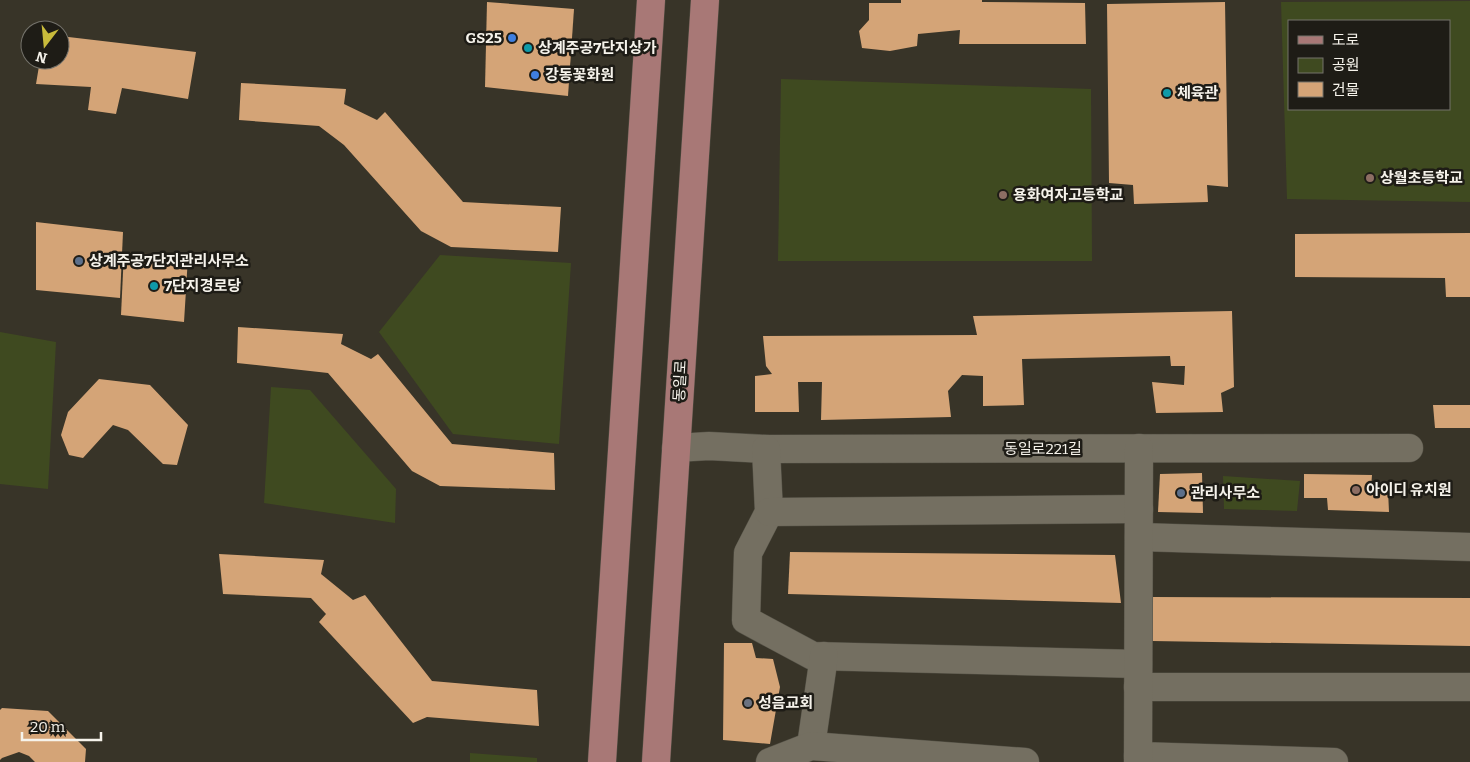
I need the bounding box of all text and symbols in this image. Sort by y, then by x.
north arrow [20,20,70,70]
legend [1288,20,1450,110]
place label: GS25 [466,29,502,47]
text: 도로 [1332,31,1360,49]
marker: GS25 [506,32,518,44]
place label: 상계주공7단지상가 [538,39,657,57]
marker: 상계주공7단지상가 [522,42,534,54]
text: N [34,47,49,67]
text: 공원 [1332,56,1360,74]
place label: 강동꽃화원 [545,66,614,84]
marker: 강동꽃화원 [529,69,541,81]
text: 건물 [1332,81,1360,99]
place label: 체육관 [1177,84,1219,102]
marker: 체육관 [1161,87,1173,99]
place label: 상월초등학교 [1380,169,1463,187]
marker: 상월초등학교 [1364,172,1376,184]
place label: 용화여자고등학교 [1013,186,1124,204]
marker: 용화여자고등학교 [997,189,1009,201]
place label: 상계주공7단지관리사무소 [89,252,249,270]
marker: 상계주공7단지관리사무소 [73,255,85,267]
place label: 7단지경로당 [164,277,241,295]
marker: 7단지경로당 [148,280,160,292]
street label: 동일로 [670,360,690,402]
street label: 동일로221길 [1004,440,1082,458]
place label: 아이디 유치원 [1366,481,1452,499]
place label: 관리사무소 [1191,484,1260,502]
marker: 아이디 유치원 [1350,484,1362,496]
marker: 관리사무소 [1175,487,1187,499]
place label: 성음교회 [758,694,813,712]
marker: 성음교회 [742,697,754,709]
scale bar [22,710,101,742]
text: 20 m [30,718,66,736]

